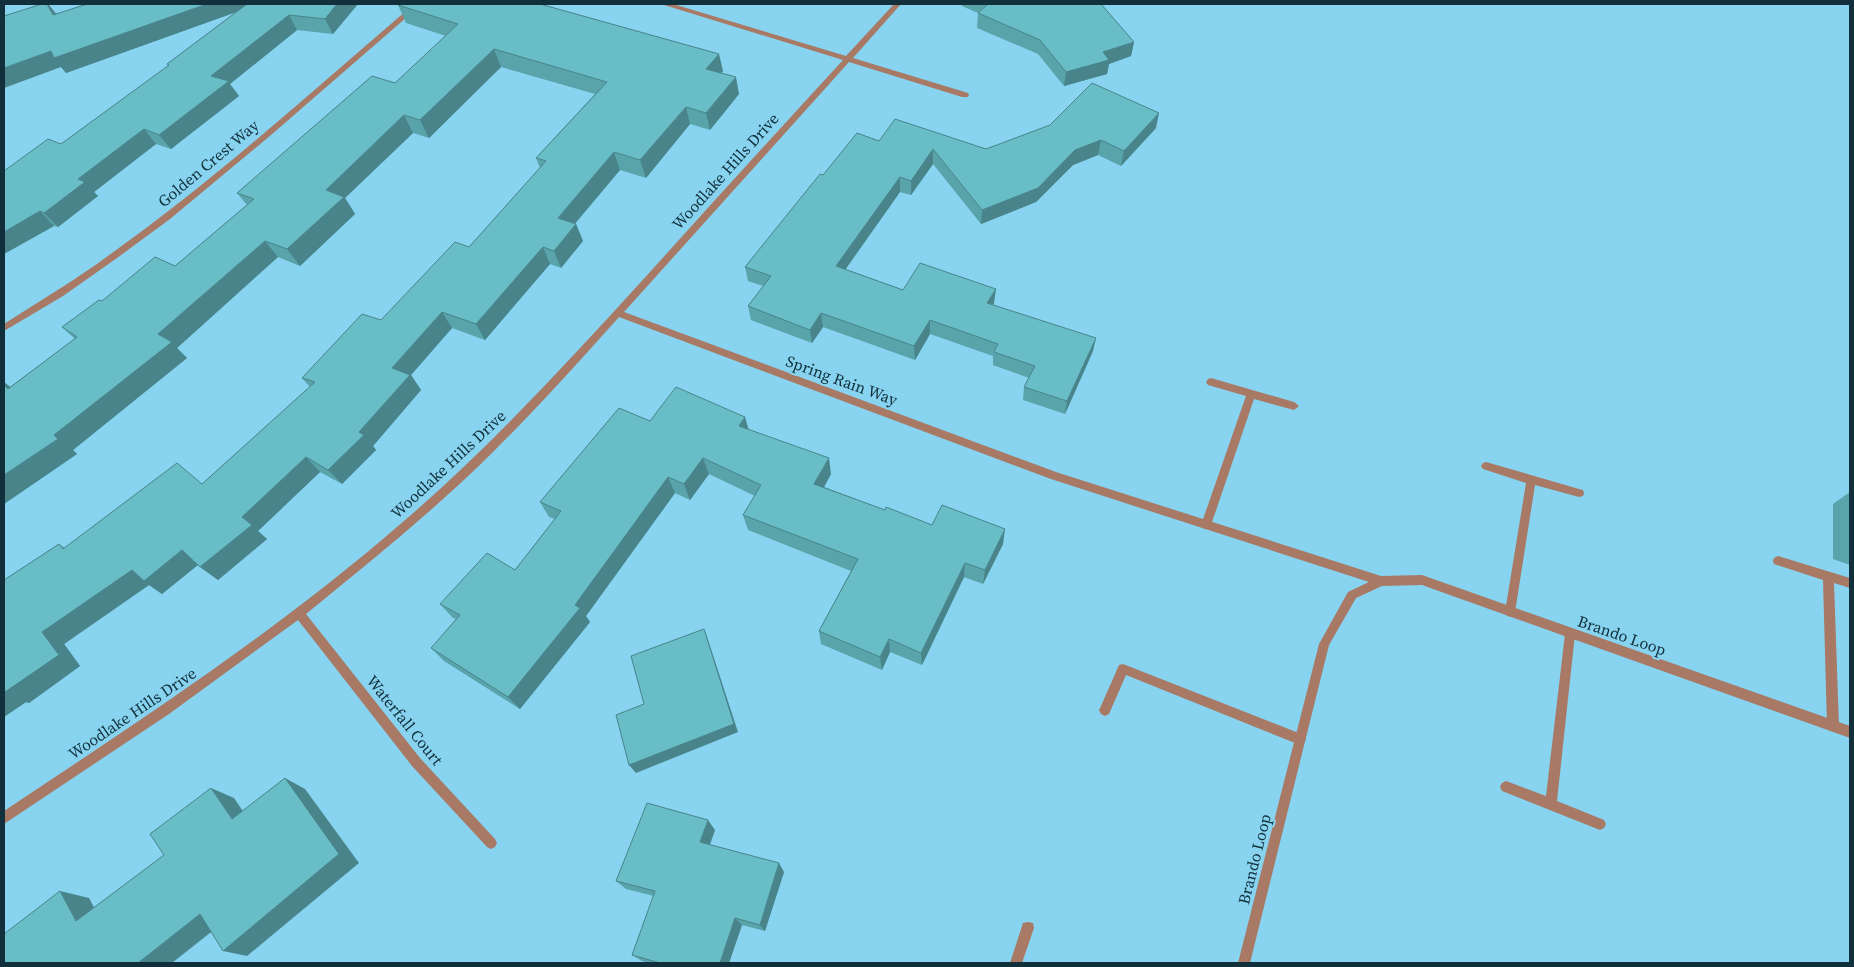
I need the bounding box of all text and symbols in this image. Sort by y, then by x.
street label: Woodlake Hills Drive [667,108,783,234]
street label: Golden Crest Way [153,114,264,212]
street label: Spring Rain Way [783,350,902,411]
street label: Woodlake Hills Drive [386,405,510,523]
street label: Brando Loop [1575,610,1669,660]
street label: Woodlake Hills Drive [64,662,200,764]
street label: Waterfall Court [362,670,449,770]
street label: Brando Loop [1232,812,1276,906]

